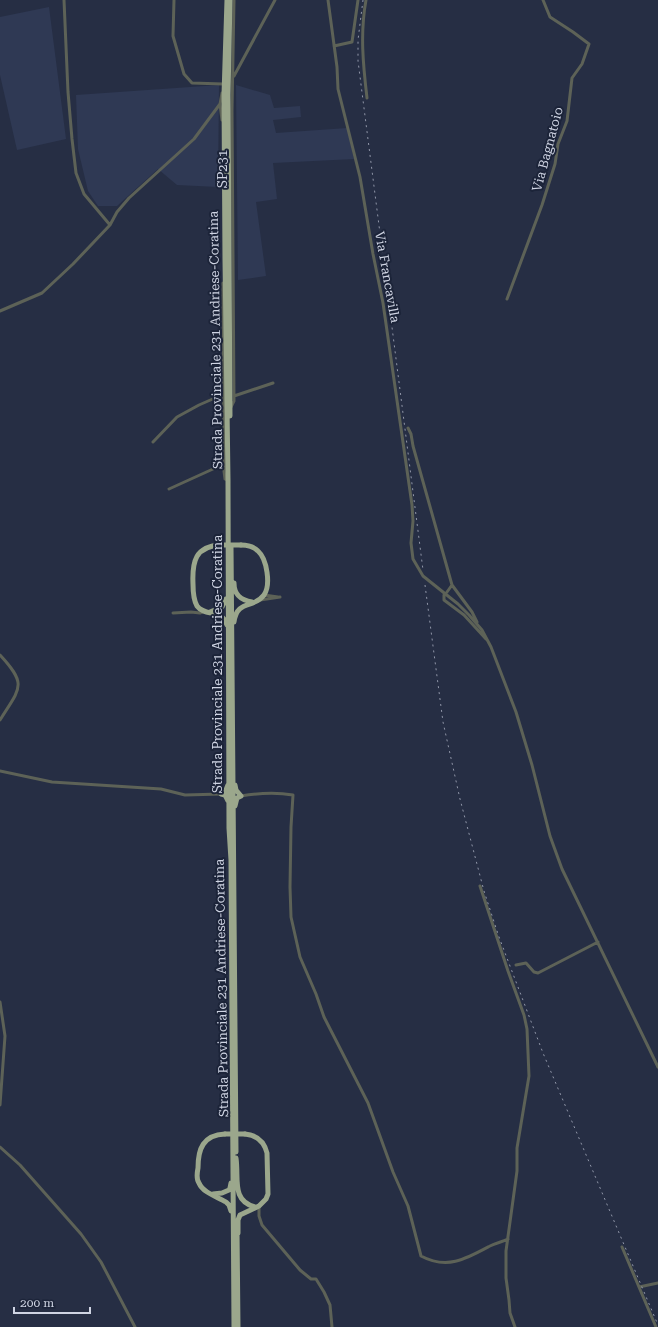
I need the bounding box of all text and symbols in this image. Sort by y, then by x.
street label: Via Bagnatoio [529,105,566,193]
street label: SP231 [215,150,230,188]
street label: Strada Provinciale 231 Andriese-Coratina [206,211,225,469]
street label: Via Francavilla [372,230,403,324]
street label: Strada Provinciale 231 Andriese-Coratina [210,535,225,793]
street label: Strada Provinciale 231 Andriese-Coratina [212,859,231,1117]
scale bar [14,1289,90,1315]
text: 200 m [20,1296,54,1310]

